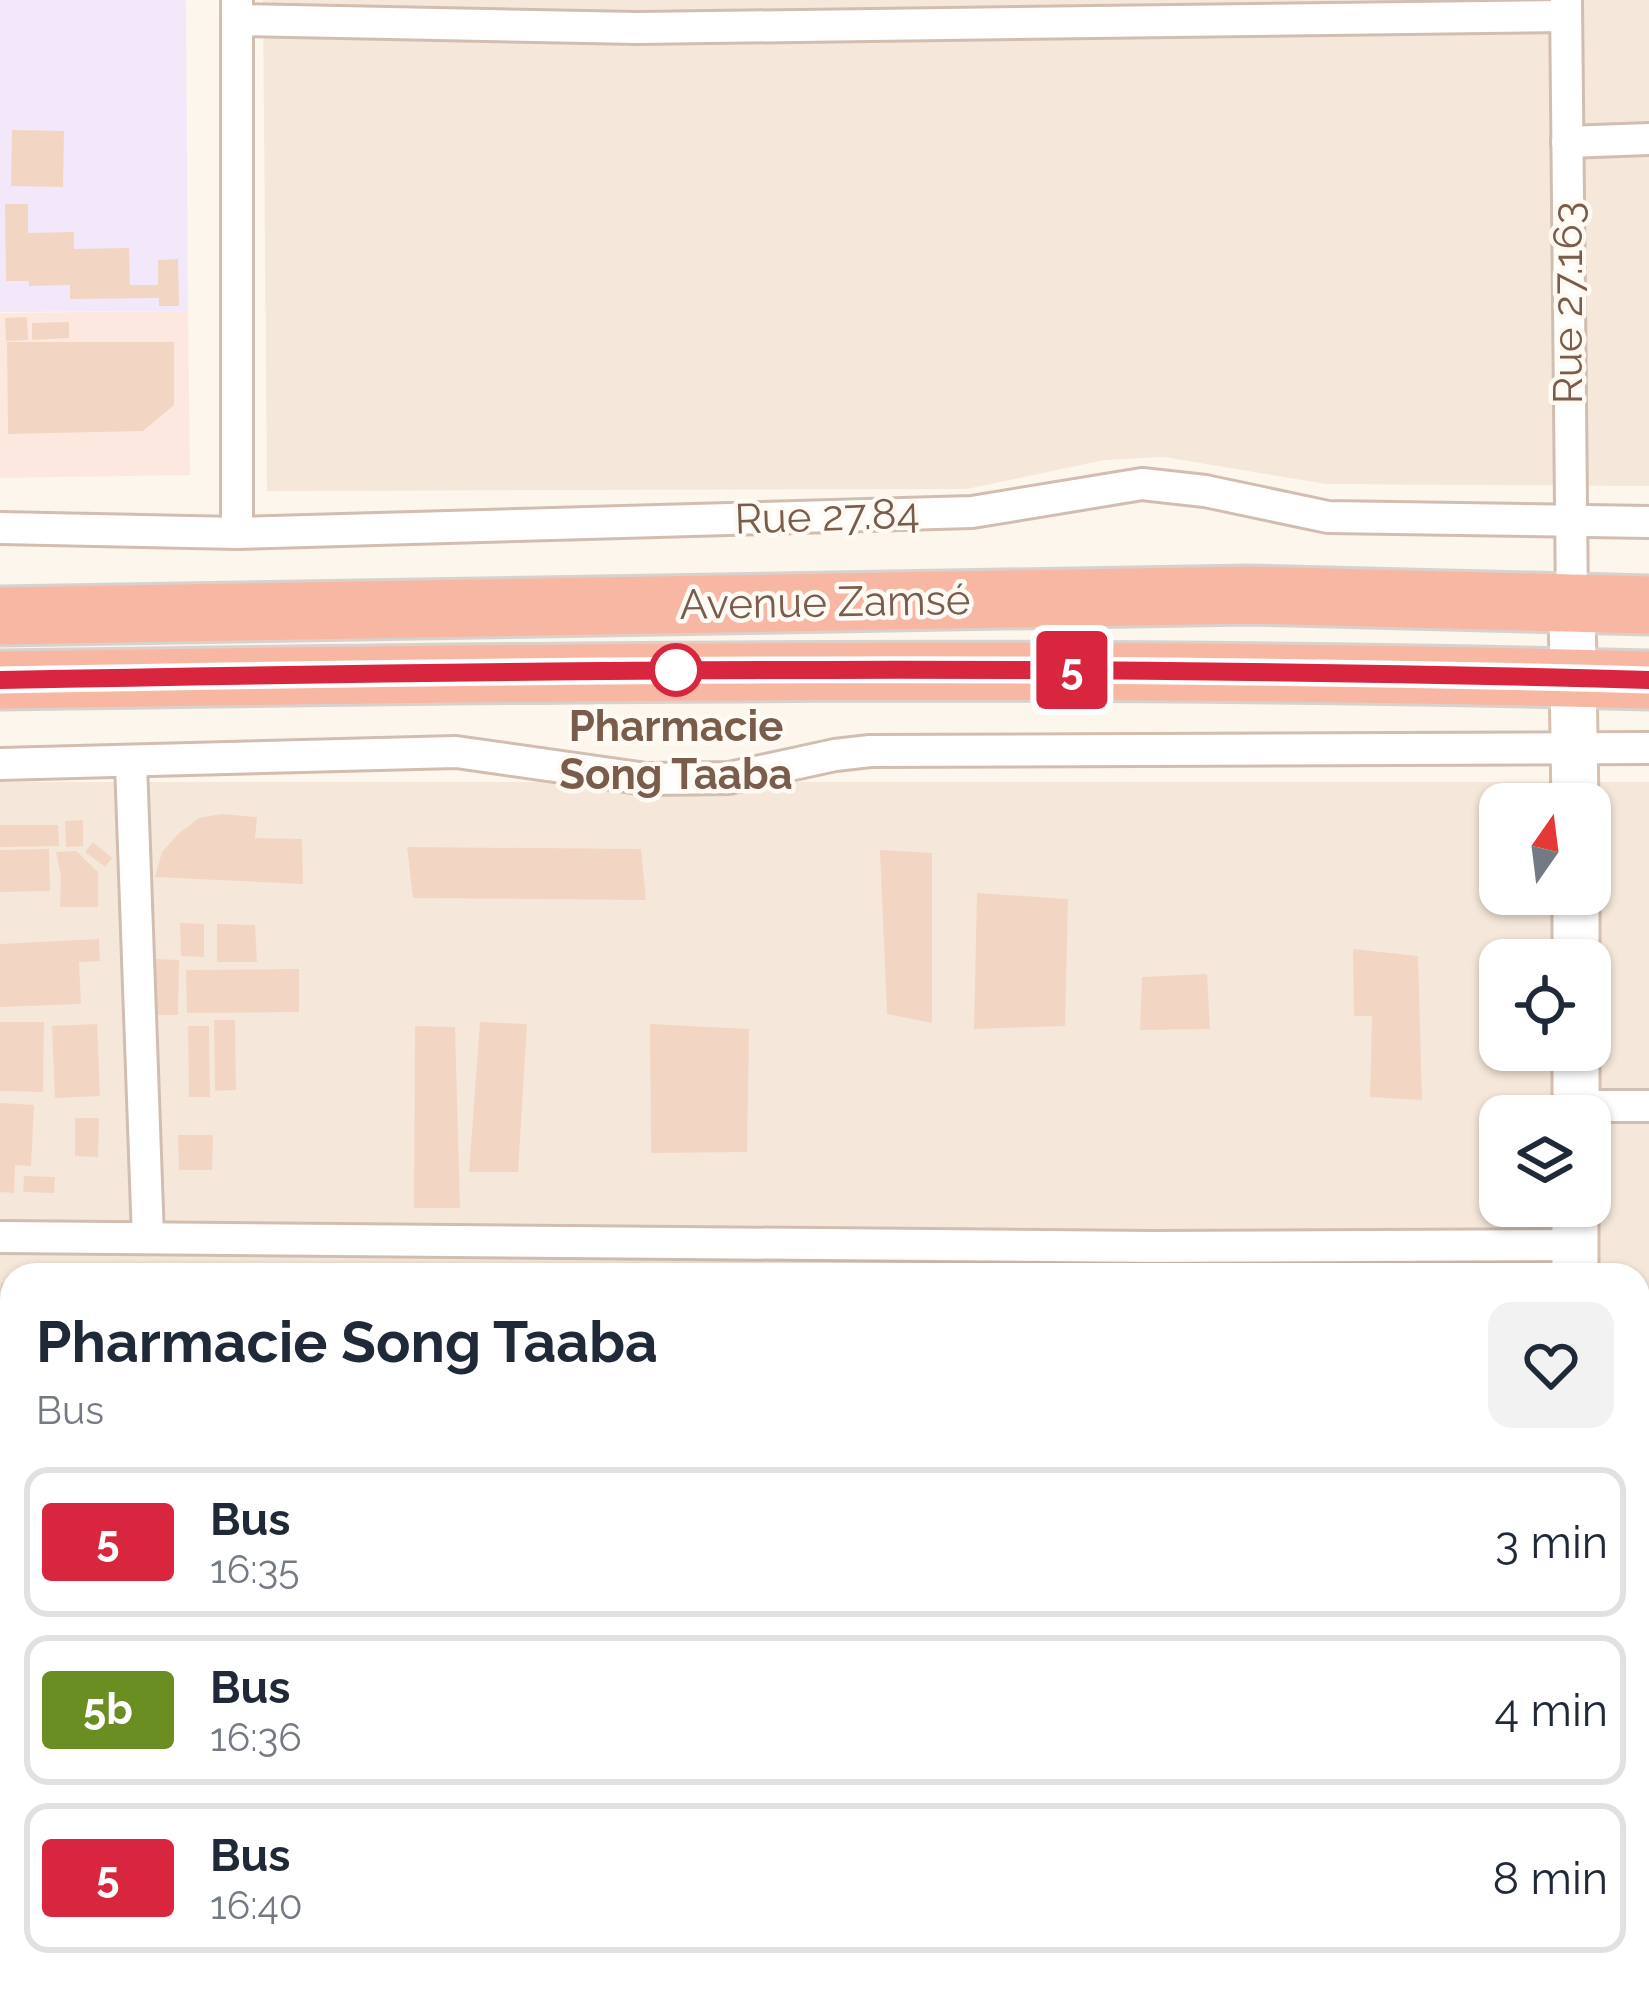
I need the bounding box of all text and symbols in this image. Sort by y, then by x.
street label: Rue 27.163 [1543,202,1592,404]
street label: Rue 27.84 [734,488,920,544]
street label: Avenue Zamsé [679,575,971,629]
line badge: 5 [1033,631,1111,709]
marker: Pharmacie Song Taaba [651,645,701,695]
text: 5 [1060,645,1084,694]
place label: Pharmacie Song Taaba [559,702,793,799]
north arrow [1479,783,1611,915]
map controls [1479,783,1611,1227]
button: locate [1479,939,1611,1071]
button: layers [1479,1095,1611,1227]
button: heart [1488,1302,1614,1428]
text: Pharmacie Song Taaba [36,1308,658,1375]
text: Bus [36,1387,104,1433]
text: Bus [210,1493,291,1546]
text: 3 min [1495,1516,1608,1569]
text: 5 [96,1517,120,1566]
text: 16:35 [210,1546,300,1592]
text: Bus [210,1661,291,1714]
text: 4 min [1495,1684,1608,1737]
text: 5b [83,1685,133,1734]
text: 16:36 [210,1714,302,1760]
text: Bus [210,1829,291,1882]
text: 8 min [1492,1852,1608,1905]
text: 5 [96,1853,120,1902]
text: 16:40 [210,1882,303,1928]

